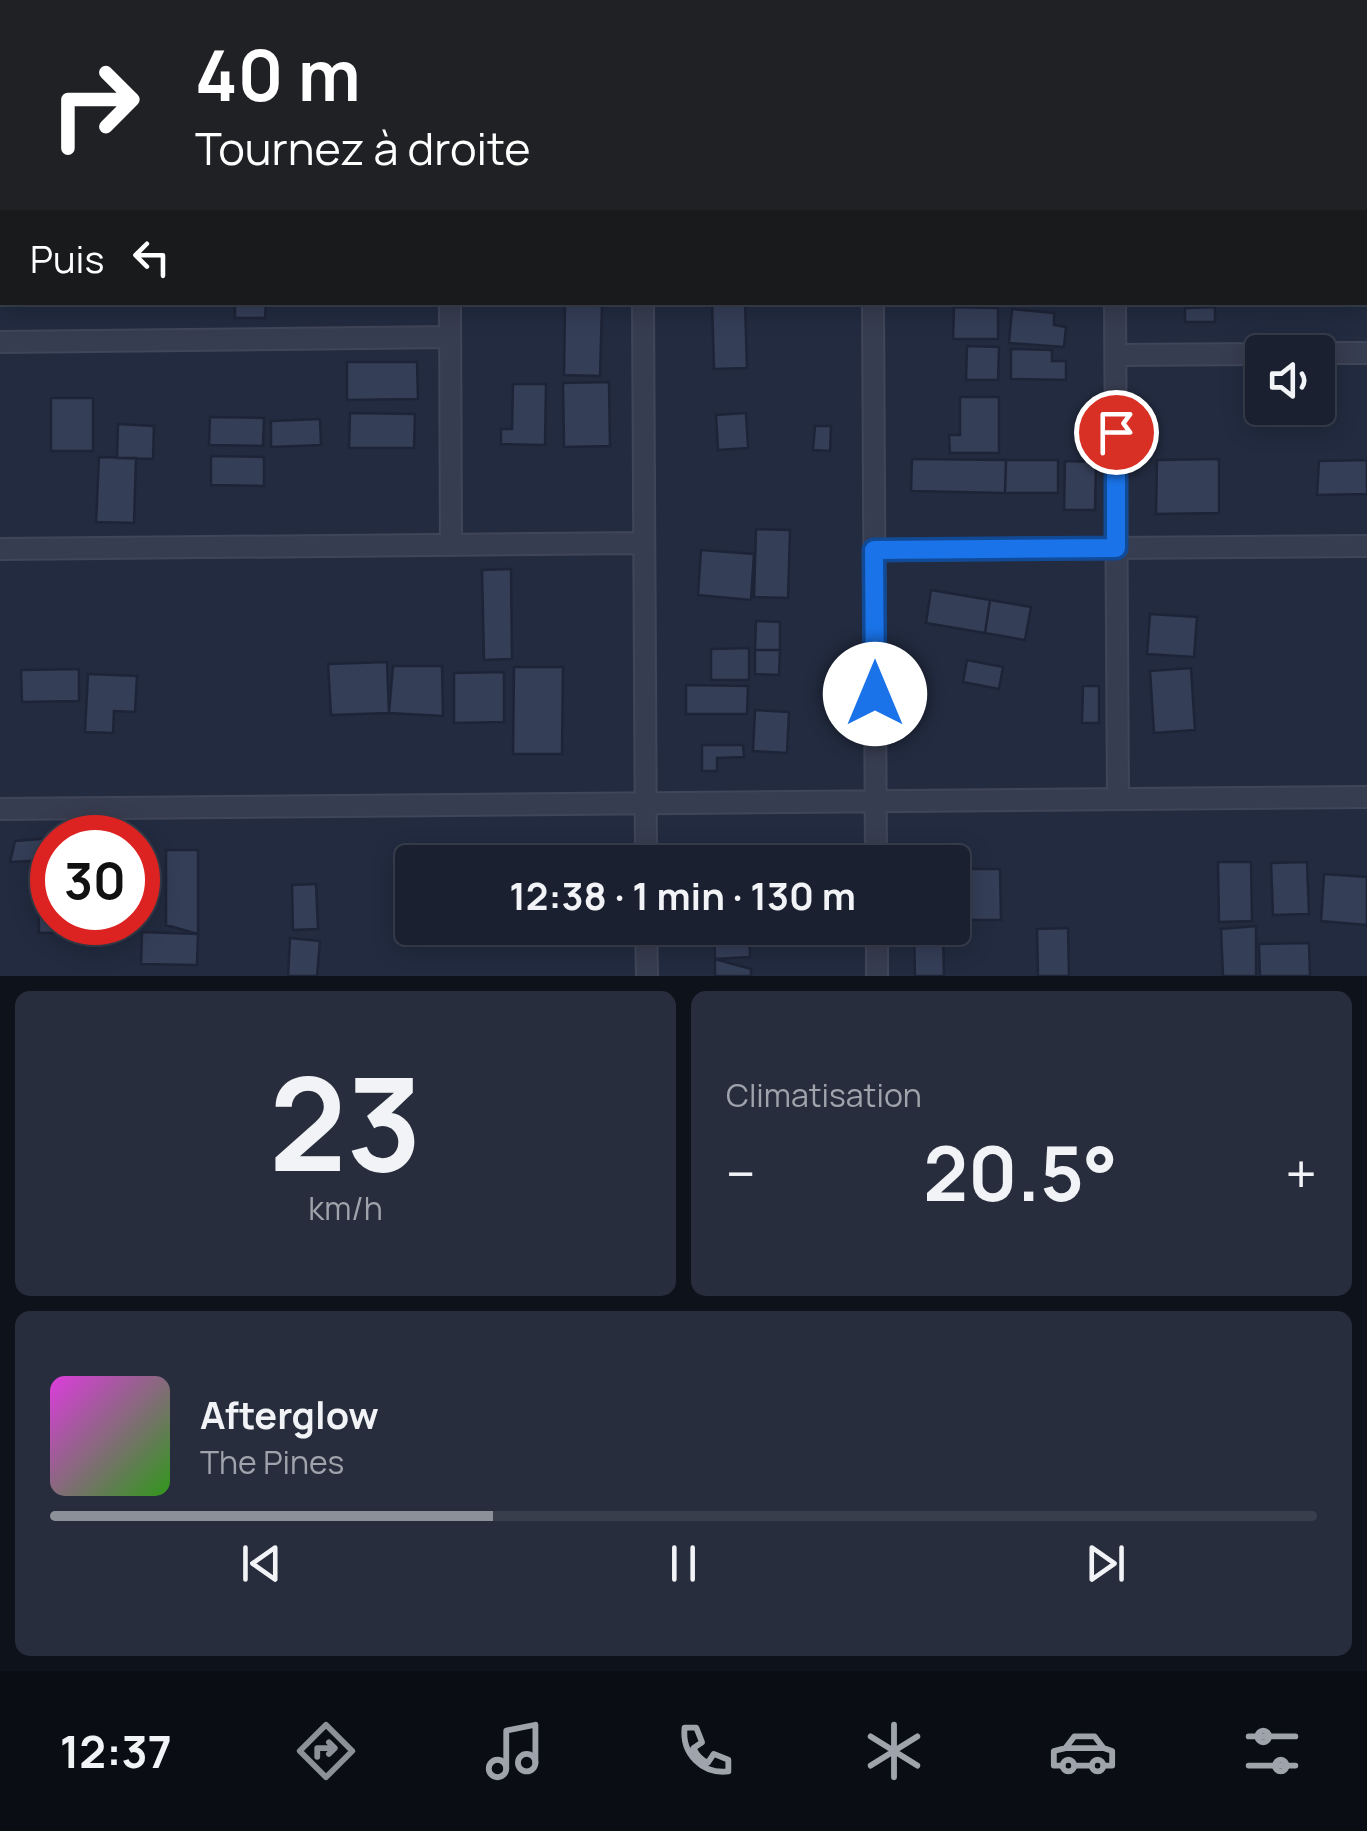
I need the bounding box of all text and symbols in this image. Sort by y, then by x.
text: 40 m [195,26,361,122]
icon: right [30,40,160,170]
text: Tournez à droite [195,117,531,179]
icon: left [124,230,179,285]
text: Puis [30,232,104,284]
map controls [1245,335,1335,425]
button: sound [1245,335,1335,425]
pin [1074,390,1159,475]
icon: arrive [1089,405,1144,460]
position arrow [823,642,927,746]
speed limit sign: 30 [30,815,160,945]
text: 12:38 · 1 min · 130 m [509,869,856,921]
text: 23 [269,1032,422,1210]
text: Climatisation [726,1073,922,1117]
text: 20.5° [923,1121,1118,1224]
text: − [726,1135,756,1211]
text: + [1285,1135,1317,1211]
text: km/h [308,1186,383,1230]
text: Afterglow [200,1388,379,1440]
text: The Pines [200,1440,344,1484]
icon: previous [234,1536,289,1591]
icon: pause [656,1536,711,1591]
icon: next [1078,1536,1133,1591]
icon: directions [291,1716,361,1786]
icon: music [480,1716,550,1786]
icon: phone [670,1716,740,1786]
icon: climate [859,1716,929,1786]
icon: car [1048,1716,1118,1786]
icon: filters [1237,1716,1307,1786]
text: 12:37 [60,1720,172,1782]

